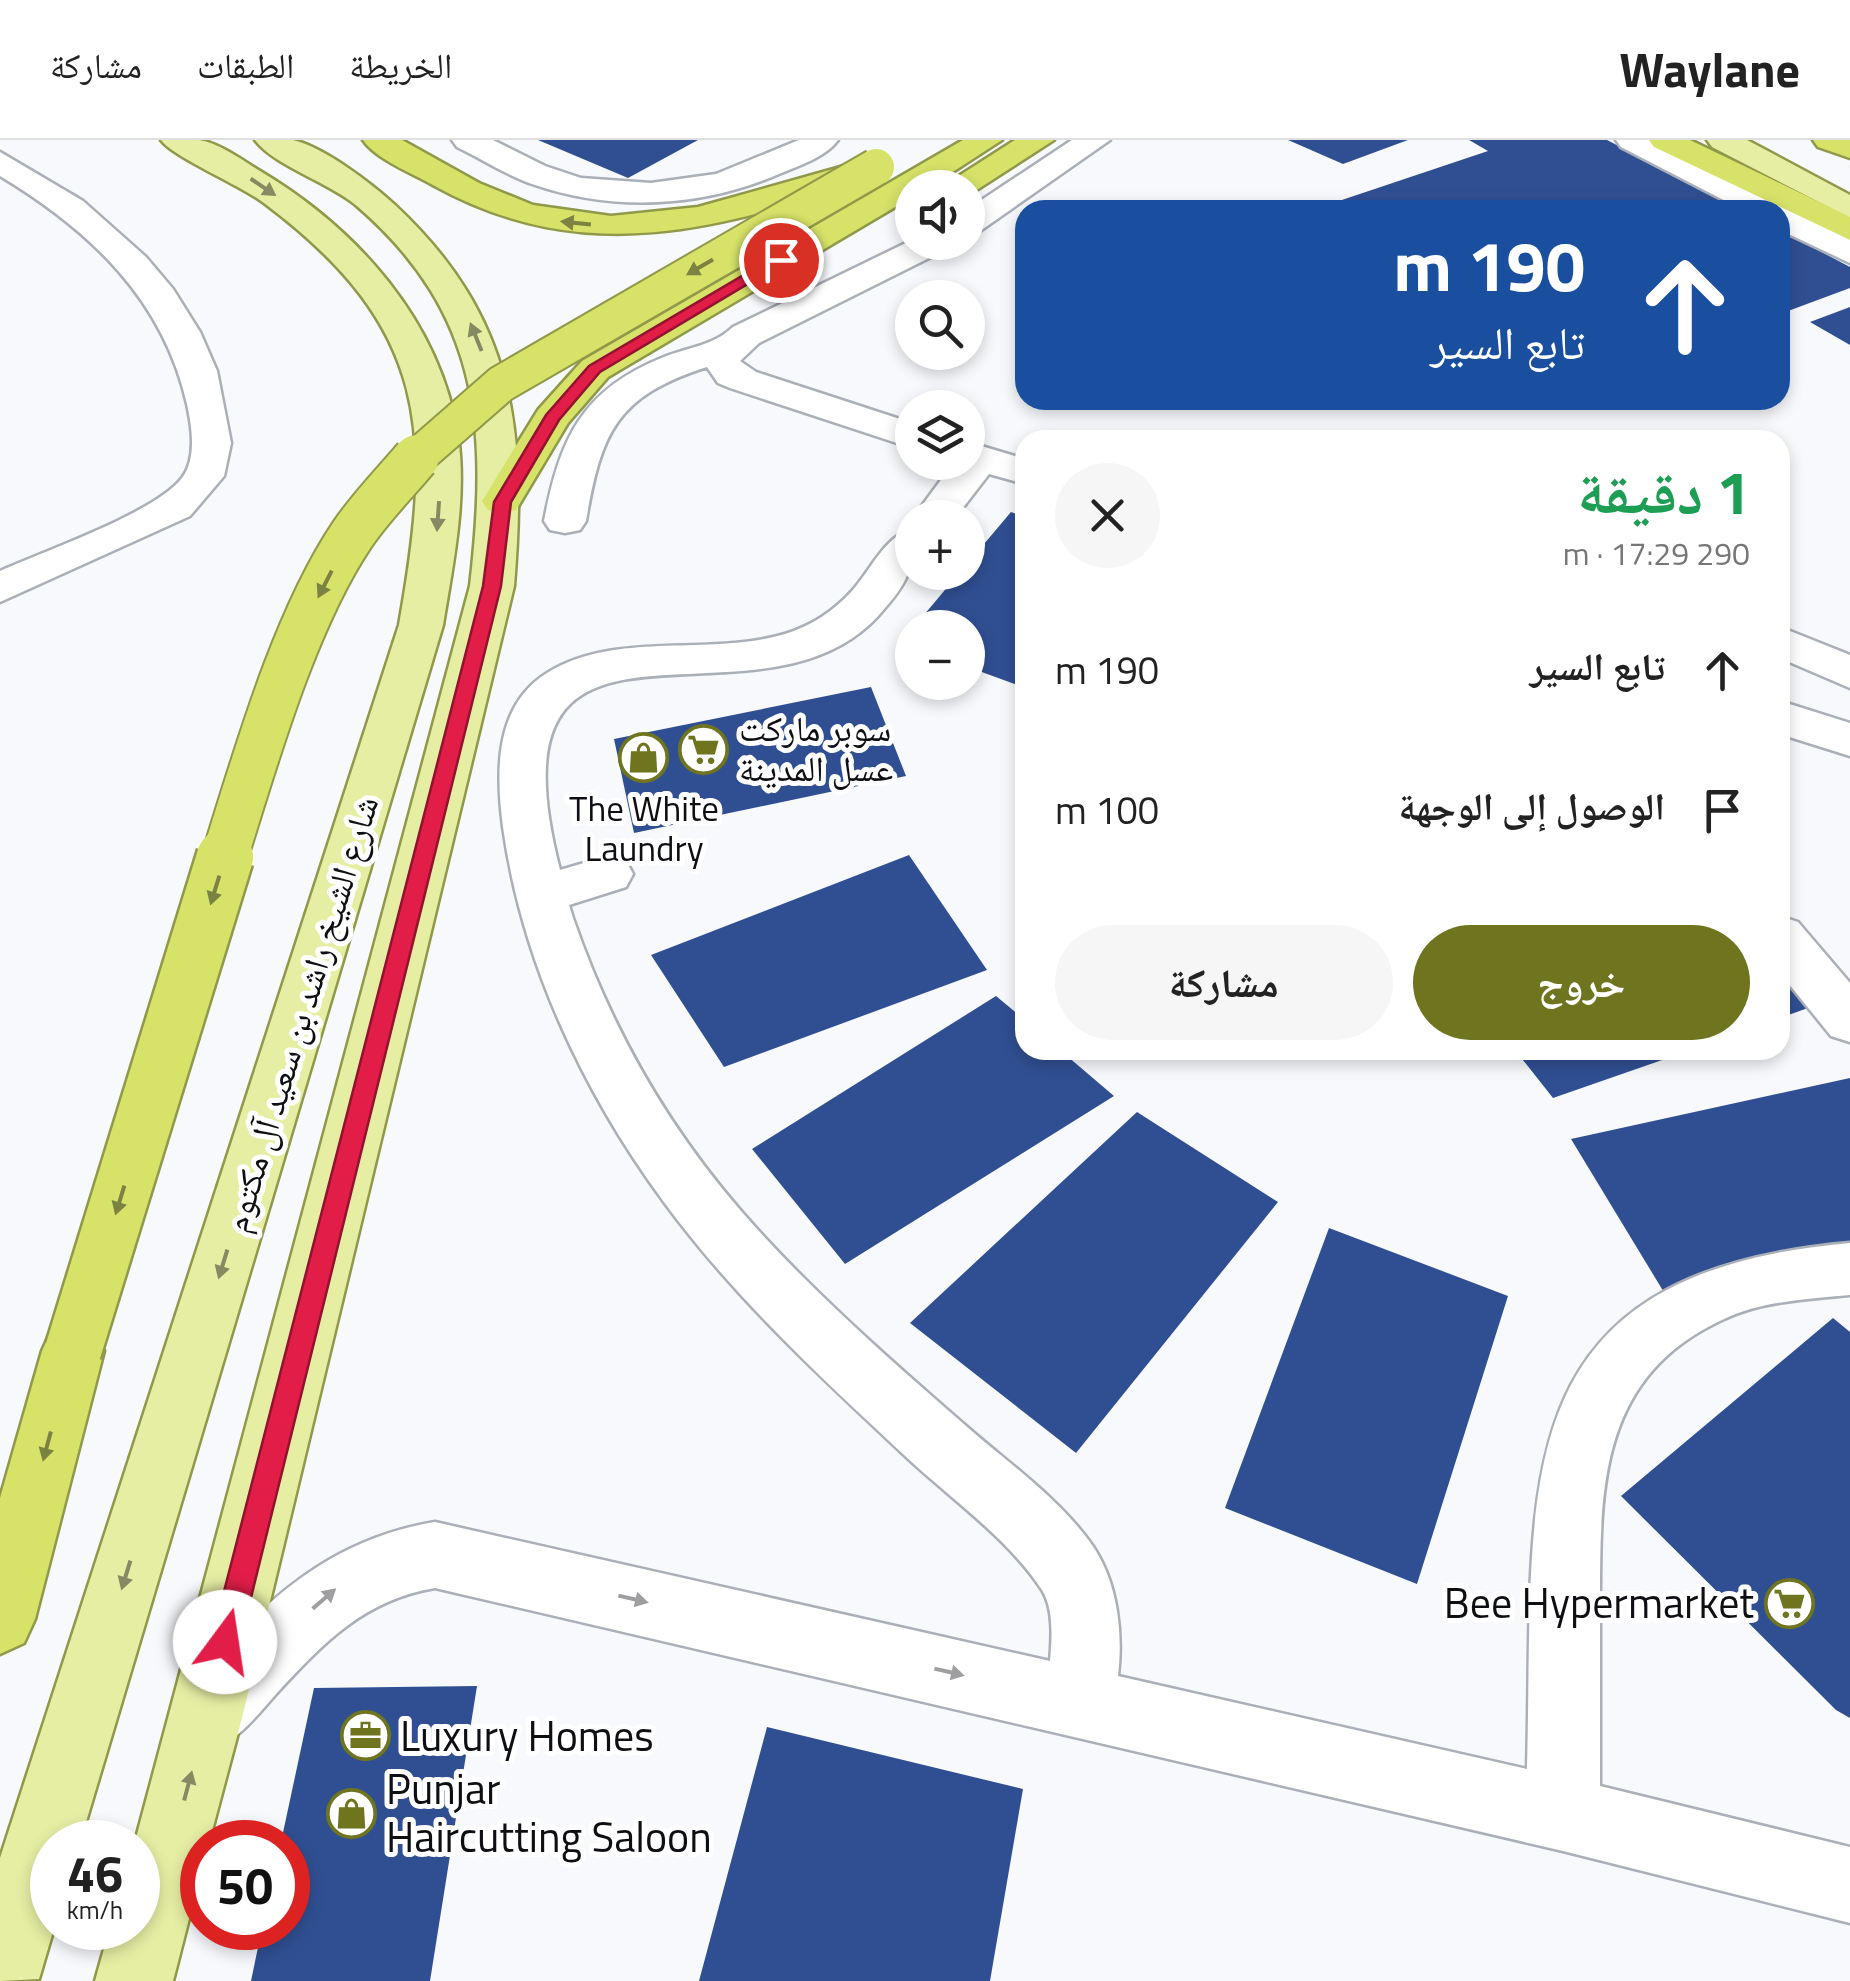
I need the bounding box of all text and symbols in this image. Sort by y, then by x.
text: Waylane [1619,33,1800,106]
text: مشاركة [50,38,142,92]
text: الطبقات [197,38,294,92]
text: الخريطة [349,38,452,92]
map controls [895,170,985,700]
button: sound [895,170,985,260]
one-way arrow [249,177,276,196]
text: 190 m [1393,212,1585,318]
one-way arrow [560,214,592,230]
pin [739,218,824,303]
icon: arrive [754,233,809,288]
icon: ahead [1620,240,1750,370]
one-way arrow [685,258,714,275]
button: search [895,280,985,370]
text: تابع السير [1430,308,1585,376]
one-way arrow [467,322,483,352]
button: layers [895,390,985,480]
text: 1 دقيقة [1577,446,1750,537]
button: close [1055,463,1160,568]
one-way arrow [430,500,446,532]
button: + [895,500,985,590]
text: 290 m · 17:29 [1563,529,1750,577]
one-way arrow [316,570,333,599]
button: − [895,610,985,700]
text: تابع السير [1530,637,1665,695]
text: 190 m [1055,641,1159,699]
icon: ahead [1695,643,1750,698]
place label: سوبر ماركت عسل المدينة [739,701,893,795]
supermarket icon: سوبر ماركت عسل المدينة [678,723,730,775]
shop icon: The White Laundry [618,731,670,783]
text: الوصول إلى الوجهة [1398,777,1665,835]
place label: The White Laundry [569,781,719,875]
text: 100 m [1055,781,1159,839]
icon: arrive [1695,783,1750,838]
street label: شارع الشيخ راشد بن سعيد آل مكتوم [208,789,392,1238]
one-way arrow [207,875,222,905]
button: مشاركة [1055,925,1393,1040]
button: خروج [1413,925,1750,1040]
one-way arrow [112,1186,127,1216]
one-way arrow [215,1250,230,1280]
one-way arrow [39,1430,55,1461]
one-way arrow [118,1560,133,1590]
place label: Bee Hypermarket [1444,1570,1754,1634]
supermarket icon: Bee Hypermarket [1763,1577,1815,1629]
one-way arrow [311,1588,336,1610]
position arrow [173,1590,277,1694]
one-way arrow [618,1592,649,1607]
one-way arrow [934,1665,965,1680]
place label: Luxury Homes [400,1703,654,1767]
office icon: Luxury Homes [339,1710,391,1762]
place label: Punjar Haircutting Saloon [386,1756,712,1868]
one-way arrow [180,1770,196,1801]
shop icon: Punjar Haircutting Saloon [325,1787,377,1839]
speed limit sign: 50 [180,1820,310,1950]
text: 46 [67,1835,123,1911]
text: km/h [67,1891,123,1929]

